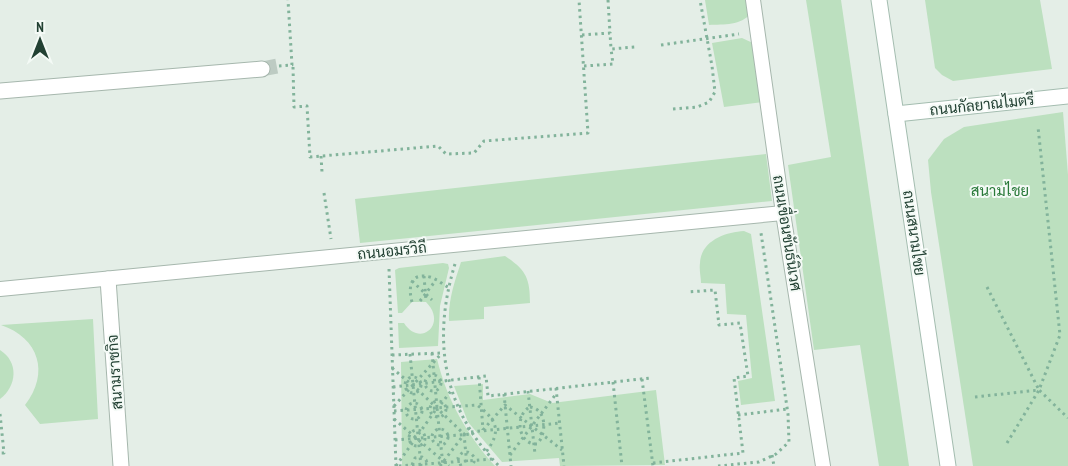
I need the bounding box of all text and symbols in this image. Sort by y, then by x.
north arrow [15,15,65,65]
text: N [36,18,44,36]
street label: ถนนกัลยาณไมตรี [929,90,1035,119]
street label: ถนนเขื่อนขันธ์นิเวศ [769,173,811,292]
park label: สนามไชย [971,181,1029,200]
street label: ถนนสนามไชย [899,189,930,277]
street label: ถนนอมรวิถี [356,237,428,264]
street label: สนามราชกิจ [102,334,127,410]

